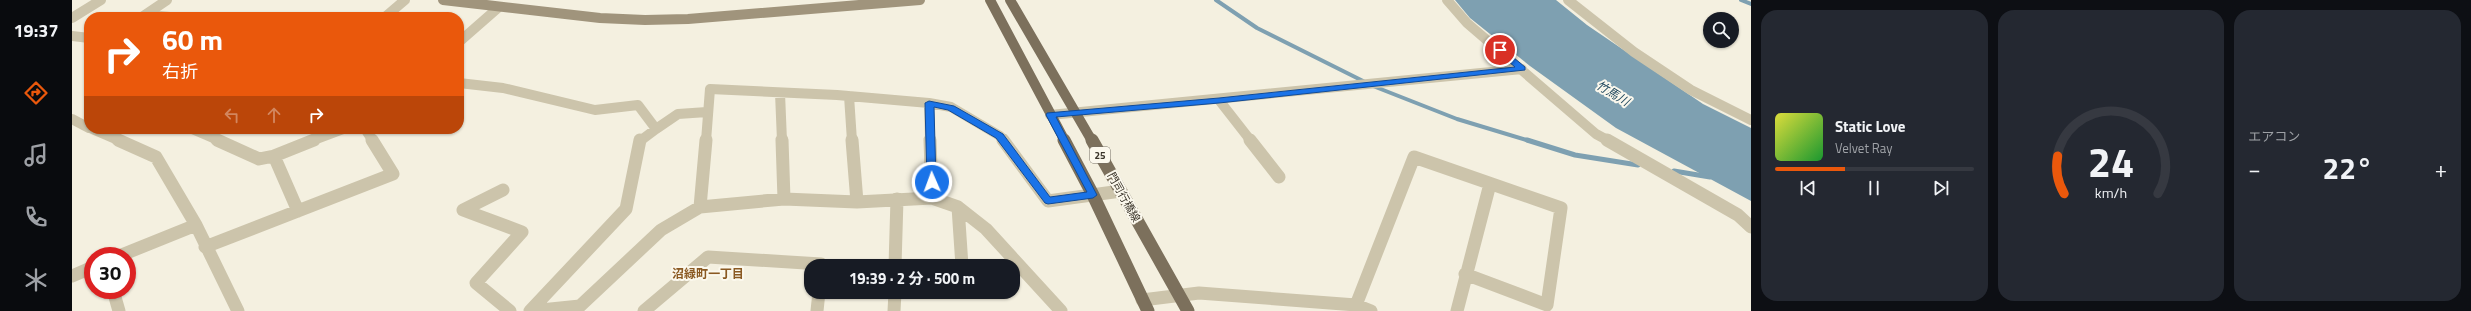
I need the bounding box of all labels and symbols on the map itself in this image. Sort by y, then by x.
pin [1483,33,1517,67]
water label: 竹馬川 [1593,76,1635,111]
road number: 25 [1090,147,1110,163]
position arrow [911,161,953,203]
street label: 門司行橋線 [1104,169,1144,225]
speed limit sign: 30 [84,247,136,299]
district label: 沼緑町一丁目 [672,264,744,283]

